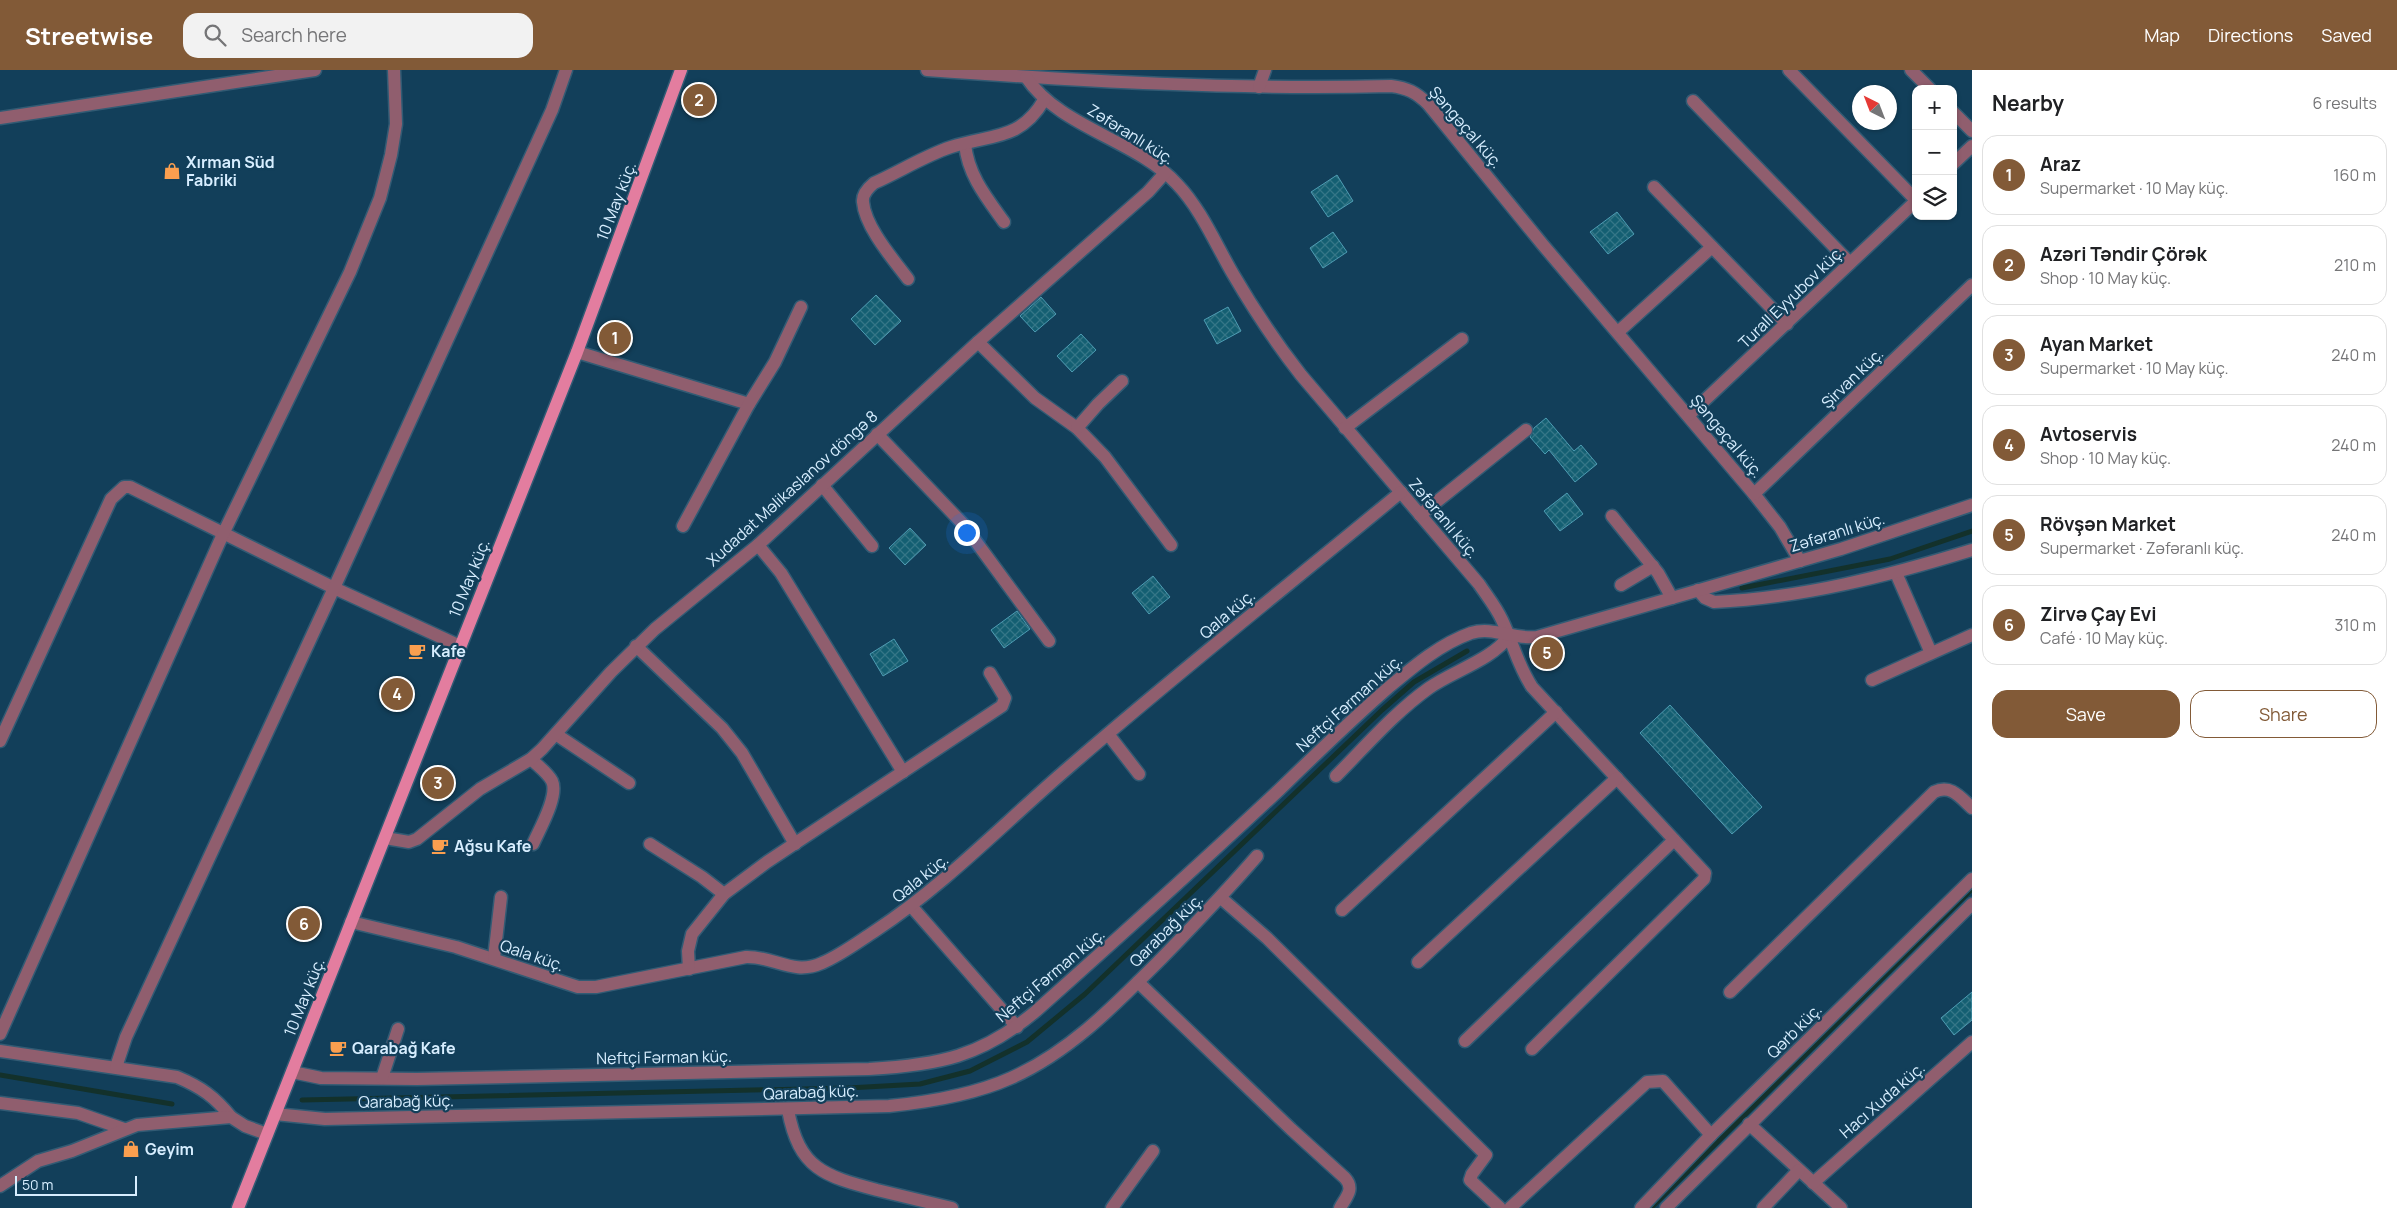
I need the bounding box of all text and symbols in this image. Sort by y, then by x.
search box [183,13,533,58]
text: Streetwise [25,19,153,52]
icon: search [201,21,229,49]
text: Search here [241,22,347,48]
text: Map [2144,23,2180,47]
text: Directions [2208,23,2293,47]
text: Saved [2321,23,2372,47]
pin: 2 [683,81,715,119]
street label: Şəngəçal küç. [1424,81,1508,173]
north arrow [1852,85,1897,130]
map controls [1912,85,1957,220]
button: + [1912,85,1957,130]
text: Nearby [1992,89,2064,117]
text: 6 results [2312,92,2377,114]
street label: Zəfəranlı küç. [1083,99,1179,169]
button: − [1912,130,1957,175]
place label: Xırman Süd Fabriki [186,151,275,191]
text: Araz [2040,151,2081,177]
street label: 10 May küç. [591,158,641,244]
shop icon: Xırman Süd Fabriki [162,161,182,181]
text: 1 [2005,164,2013,186]
text: 160 m [2333,164,2376,186]
button: layers [1912,175,1957,220]
text: Supermarket · 10 May küç. [2040,177,2228,199]
street label: Turall Eyyubov küç. [1733,241,1849,353]
text: Azəri Təndir Çörək [2040,241,2207,267]
text: 2 [2004,254,2014,276]
text: 210 m [2334,254,2376,276]
text: Shop · 10 May küç. [2040,267,2171,289]
pin: 1 [599,319,631,357]
text: Ayan Market [2040,331,2153,357]
street label: Şirvan küç. [1816,343,1888,413]
text: 3 [2004,344,2014,366]
text: 240 m [2331,344,2376,366]
text: Supermarket · 10 May küç. [2040,357,2228,379]
street label: Şəngəçal küç. [1686,390,1768,482]
street label: Xudadat Məlikaslanov döngə 8 [702,405,882,571]
text: Avtoservis [2040,421,2137,447]
text: 4 [2004,434,2014,456]
text: 240 m [2331,434,2376,456]
text: Shop · 10 May küç. [2040,447,2171,469]
street label: Zəfəranlı küç. [1404,473,1484,563]
street label: Zəfəranlı küç. [1787,507,1887,557]
text: Rövşən Market [2040,511,2176,537]
your location [954,520,980,546]
text: 5 [2004,524,2014,546]
text: 240 m [2331,524,2376,546]
street label: 10 May küç. [443,536,495,620]
text: Supermarket · Zəfəranlı küç. [2040,537,2244,559]
street label: Qala küç. [1195,584,1259,644]
text: Zirvə Çay Evi [2040,601,2157,627]
text: 6 [2004,614,2014,636]
text: 310 m [2334,614,2376,636]
text: Café · 10 May küç. [2040,627,2168,649]
pin: 5 [1531,634,1563,672]
place label: Kafe [431,640,466,662]
cafe icon: Kafe [407,641,427,661]
street label: Neftçi Fərman küç. [1291,649,1407,757]
pin: 4 [381,675,413,713]
button: Save [1992,690,2180,738]
button: Share [2190,690,2377,738]
pin: 3 [422,764,454,802]
place label: Ağsu Kafe [454,835,532,857]
cafe icon: Ağsu Kafe [430,836,450,856]
street label: Qala küç. [887,849,953,907]
street label: Qarabağ küç. [1124,888,1208,972]
pin: 6 [288,905,320,943]
street label: Neftçi Fərman küç. [991,923,1109,1027]
street label: Qala küç. [497,934,567,976]
street label: 10 May küç. [278,955,330,1039]
street label: Qərb küç. [1762,999,1826,1063]
place label: Qarabağ Kafe [352,1037,456,1059]
cafe icon: Qarabağ Kafe [328,1038,348,1058]
street label: Neftçi Fərman küç. [596,1045,732,1069]
street label: Hacı Xuda küç. [1835,1057,1929,1143]
street label: Qarabağ küç. [763,1079,859,1105]
street label: Qarabağ küç. [358,1089,454,1113]
place label: Geyim [145,1138,194,1160]
shop icon: Geyim [121,1139,141,1159]
scale bar [15,1173,138,1196]
text: 50 m [22,1175,53,1194]

